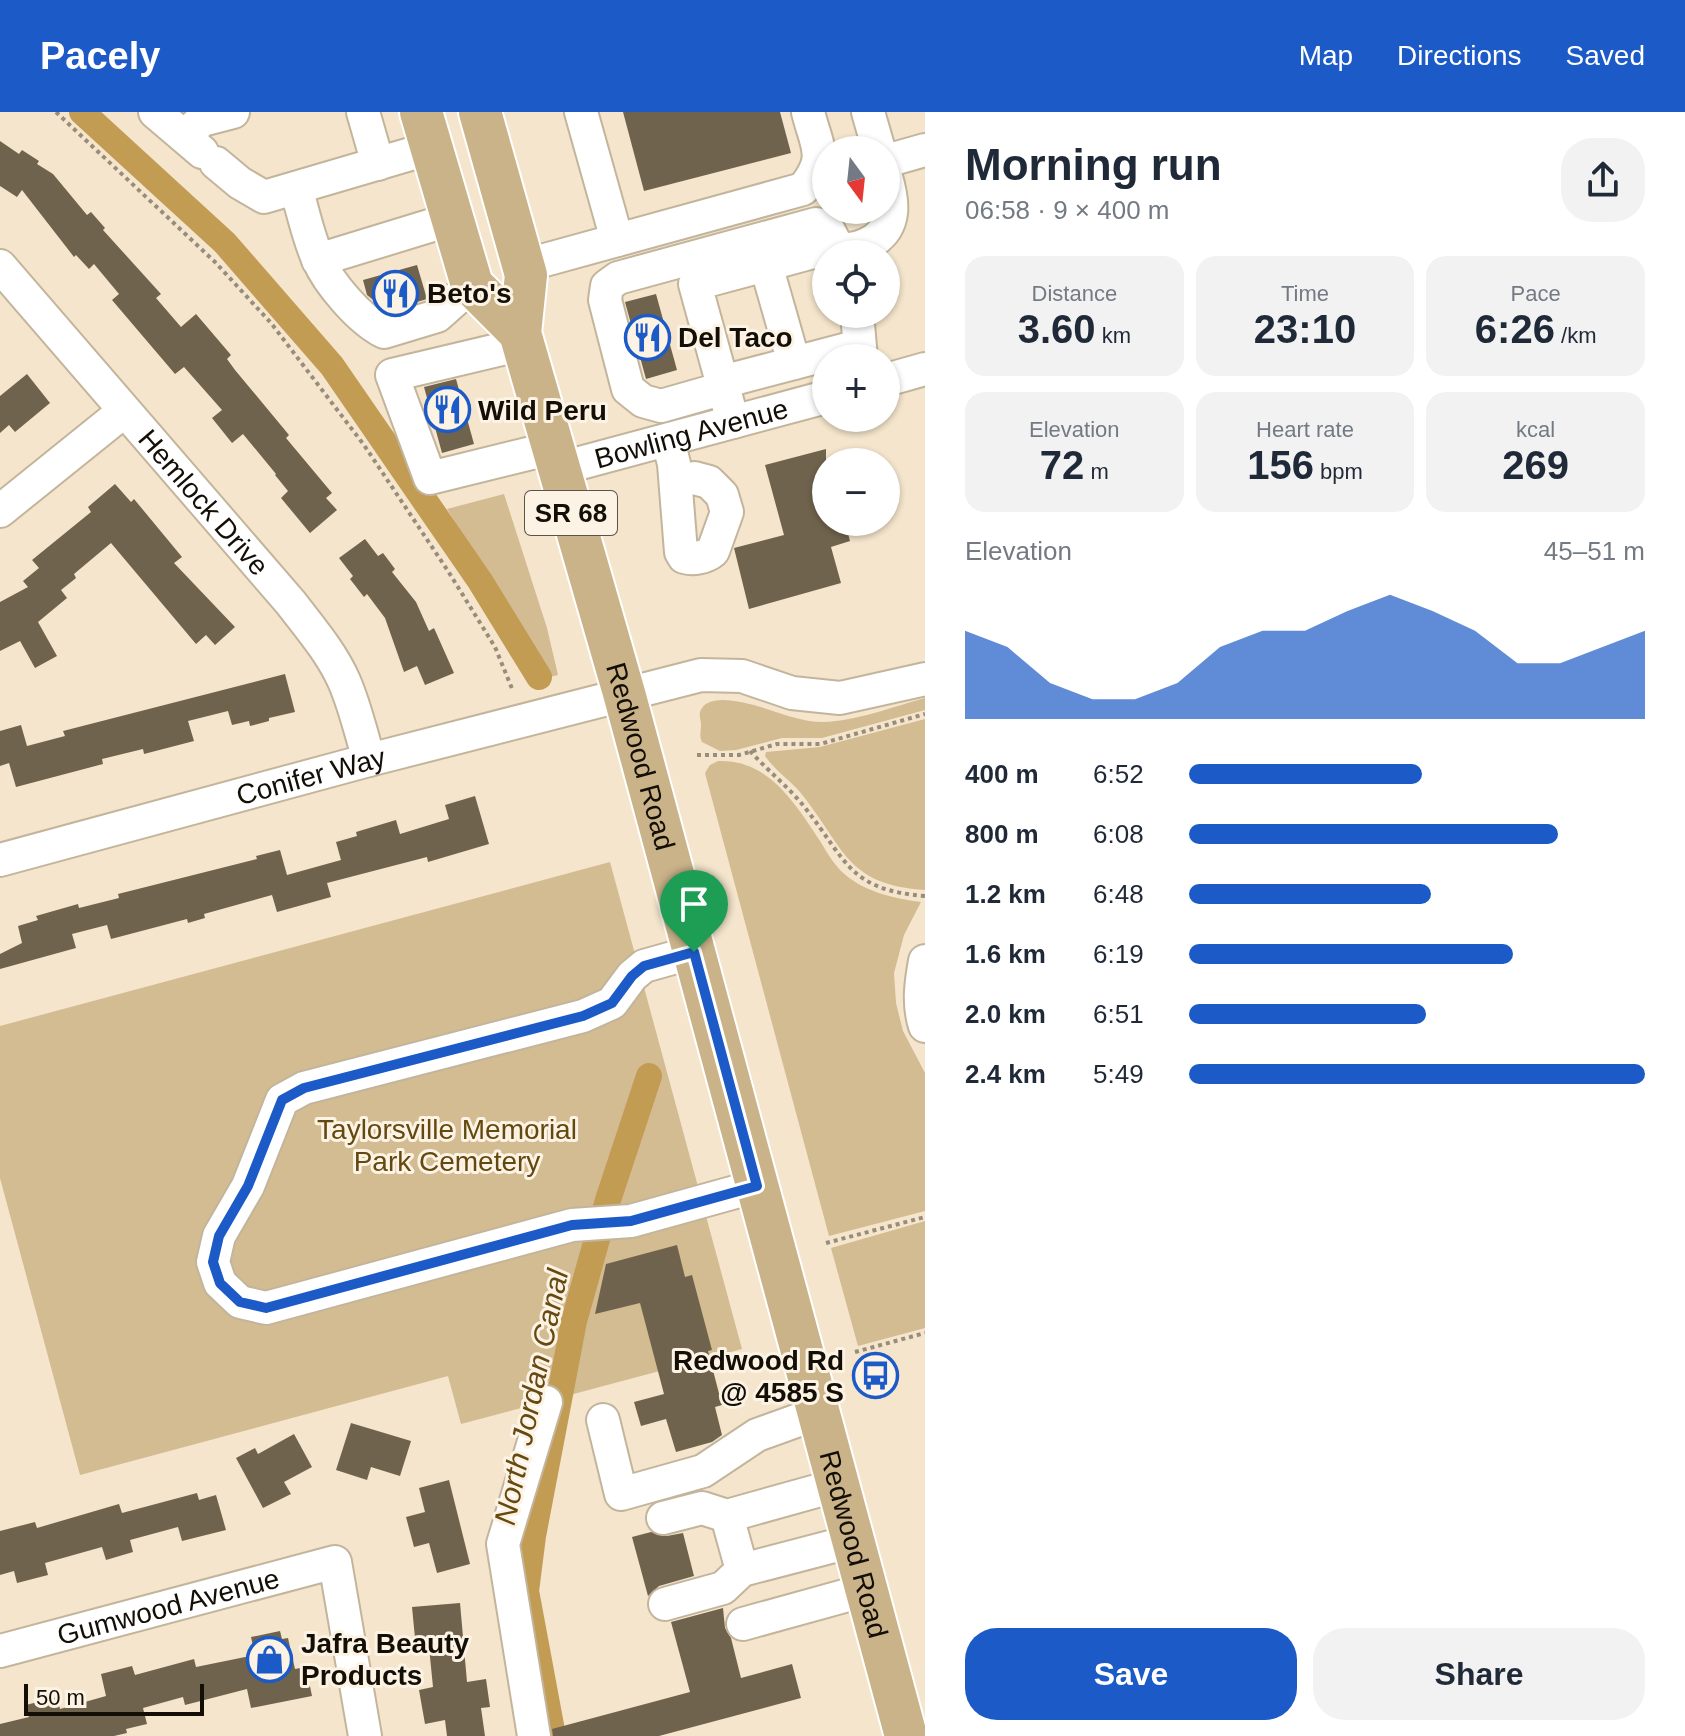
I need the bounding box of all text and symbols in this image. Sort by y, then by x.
text: Pacely [40,35,160,77]
text: Map [1299,40,1353,71]
text: Directions [1397,40,1522,71]
text: Saved [1566,40,1645,71]
north arrow [812,136,900,224]
map controls [812,136,900,536]
button: share [1561,138,1645,222]
text: Morning run [965,140,1222,189]
text: 06:58 · 9 × 400 m [965,195,1170,225]
button: locate [812,240,900,328]
restaurant icon: Beto's [372,269,420,317]
place label: Beto's [427,278,511,309]
text: Distance [1032,281,1117,306]
text: Time [1281,281,1329,306]
text: Pace [1511,281,1561,306]
text: 3.60 [1018,307,1096,351]
text: 23:10 [1254,307,1356,351]
text: 6:26 [1475,307,1555,351]
restaurant icon: Del Taco [623,313,671,361]
place label: Del Taco [678,322,793,353]
text: km [1096,323,1131,348]
text: /km [1555,323,1596,348]
button: + [812,344,900,432]
restaurant icon: Wild Peru [423,386,471,434]
street label: Bowling Avenue [591,392,791,474]
place label: Wild Peru [478,395,607,426]
text: Elevation [1029,417,1120,442]
text: Heart rate [1256,417,1354,442]
text: kcal [1516,417,1555,442]
street label: Hemlock Drive [133,423,275,581]
text: 72 [1040,443,1084,487]
text: 156 [1247,443,1314,487]
text: 269 [1502,443,1569,487]
button: − [812,448,900,536]
text: m [1084,459,1109,484]
text: bpm [1314,459,1363,484]
road number: SR 68 [525,491,617,535]
text: Elevation [965,536,1072,566]
text: 45–51 m [1544,536,1645,566]
street label: Redwood Road [601,659,681,854]
street label: Conifer Way [233,741,389,811]
text: 400 m [965,759,1039,789]
text: 6:52 [1093,759,1144,789]
text: 800 m [965,819,1039,849]
text: 6:08 [1093,819,1144,849]
pin [660,870,728,952]
text: 1.2 km [965,879,1046,909]
text: 6:48 [1093,879,1144,909]
icon: arrive [672,882,716,926]
text: 1.6 km [965,939,1046,969]
text: 6:19 [1093,939,1144,969]
text: 2.0 km [965,999,1046,1029]
text: 6:51 [1093,999,1144,1029]
text: 2.4 km [965,1059,1046,1089]
text: 5:49 [1093,1059,1144,1089]
park label: Taylorsville Memorial Park Cemetery [317,1114,577,1177]
water label: North Jordan Canal [488,1265,574,1528]
place label: Redwood Rd @ 4585 S [673,1345,844,1408]
bus stop icon: Redwood Rd @ 4585 S [851,1352,899,1400]
street label: Redwood Road [814,1447,894,1641]
street label: Gumwood Avenue [54,1562,283,1651]
place label: Jafra Beauty Products [301,1628,470,1691]
button: Save [965,1628,1297,1720]
button: Share [1313,1628,1645,1720]
shop icon: Jafra Beauty Products [246,1635,294,1683]
scale bar [24,1680,204,1716]
text: 50 m [36,1685,85,1710]

